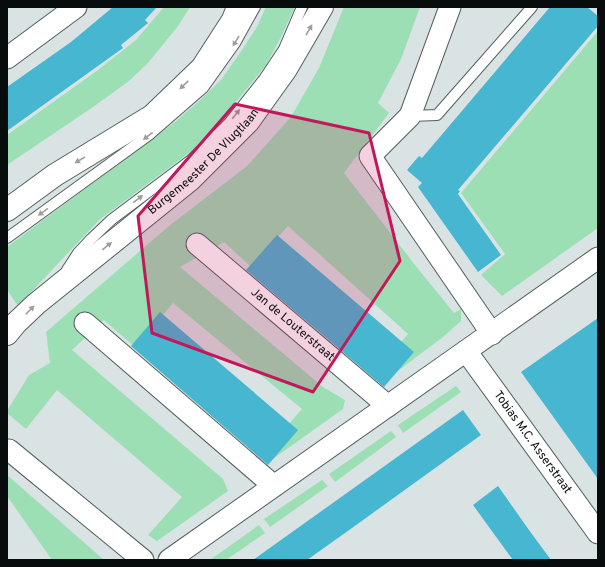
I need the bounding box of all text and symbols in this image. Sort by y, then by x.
one-way arrow [305,24,312,36]
one-way arrow [233,35,240,47]
one-way arrow [179,80,189,90]
street label: Burgemeester De Vlugtlaan [145,106,263,219]
one-way arrow [232,109,241,120]
one-way arrow [143,131,154,140]
one-way arrow [74,157,86,164]
one-way arrow [133,195,144,203]
one-way arrow [38,208,48,216]
one-way arrow [102,242,113,251]
street label: Jan de Louterstraat [247,285,338,365]
one-way arrow [25,305,35,315]
street label: Tobias M.C. Asserstraat [490,388,575,497]

